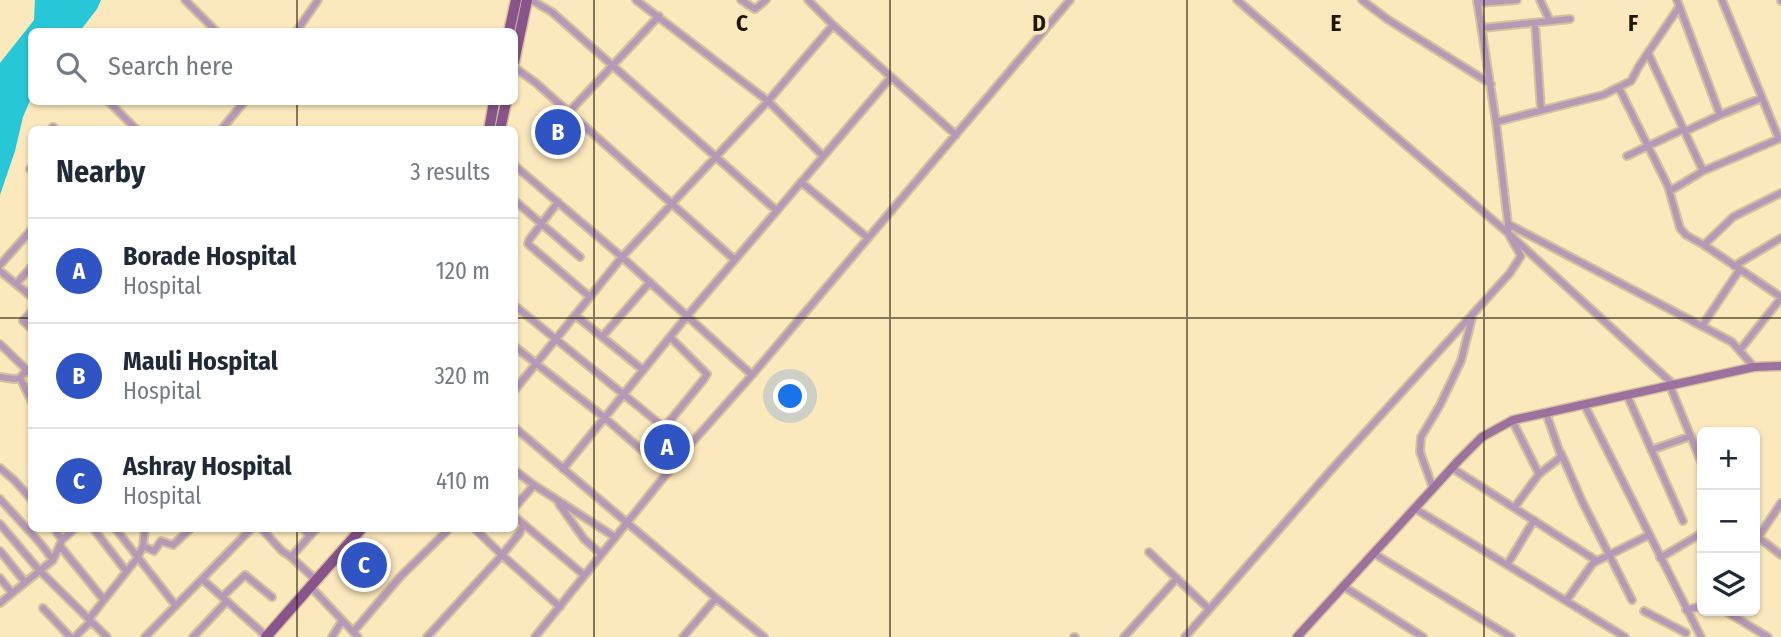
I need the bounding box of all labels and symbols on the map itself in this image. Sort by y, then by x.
text: C [736,9,748,37]
text: D [1032,9,1046,37]
text: E [1331,9,1342,37]
text: F [1628,9,1638,37]
pin: B [535,106,581,158]
your location [773,379,807,413]
pin: A [644,421,690,473]
pin: C [341,539,387,591]

